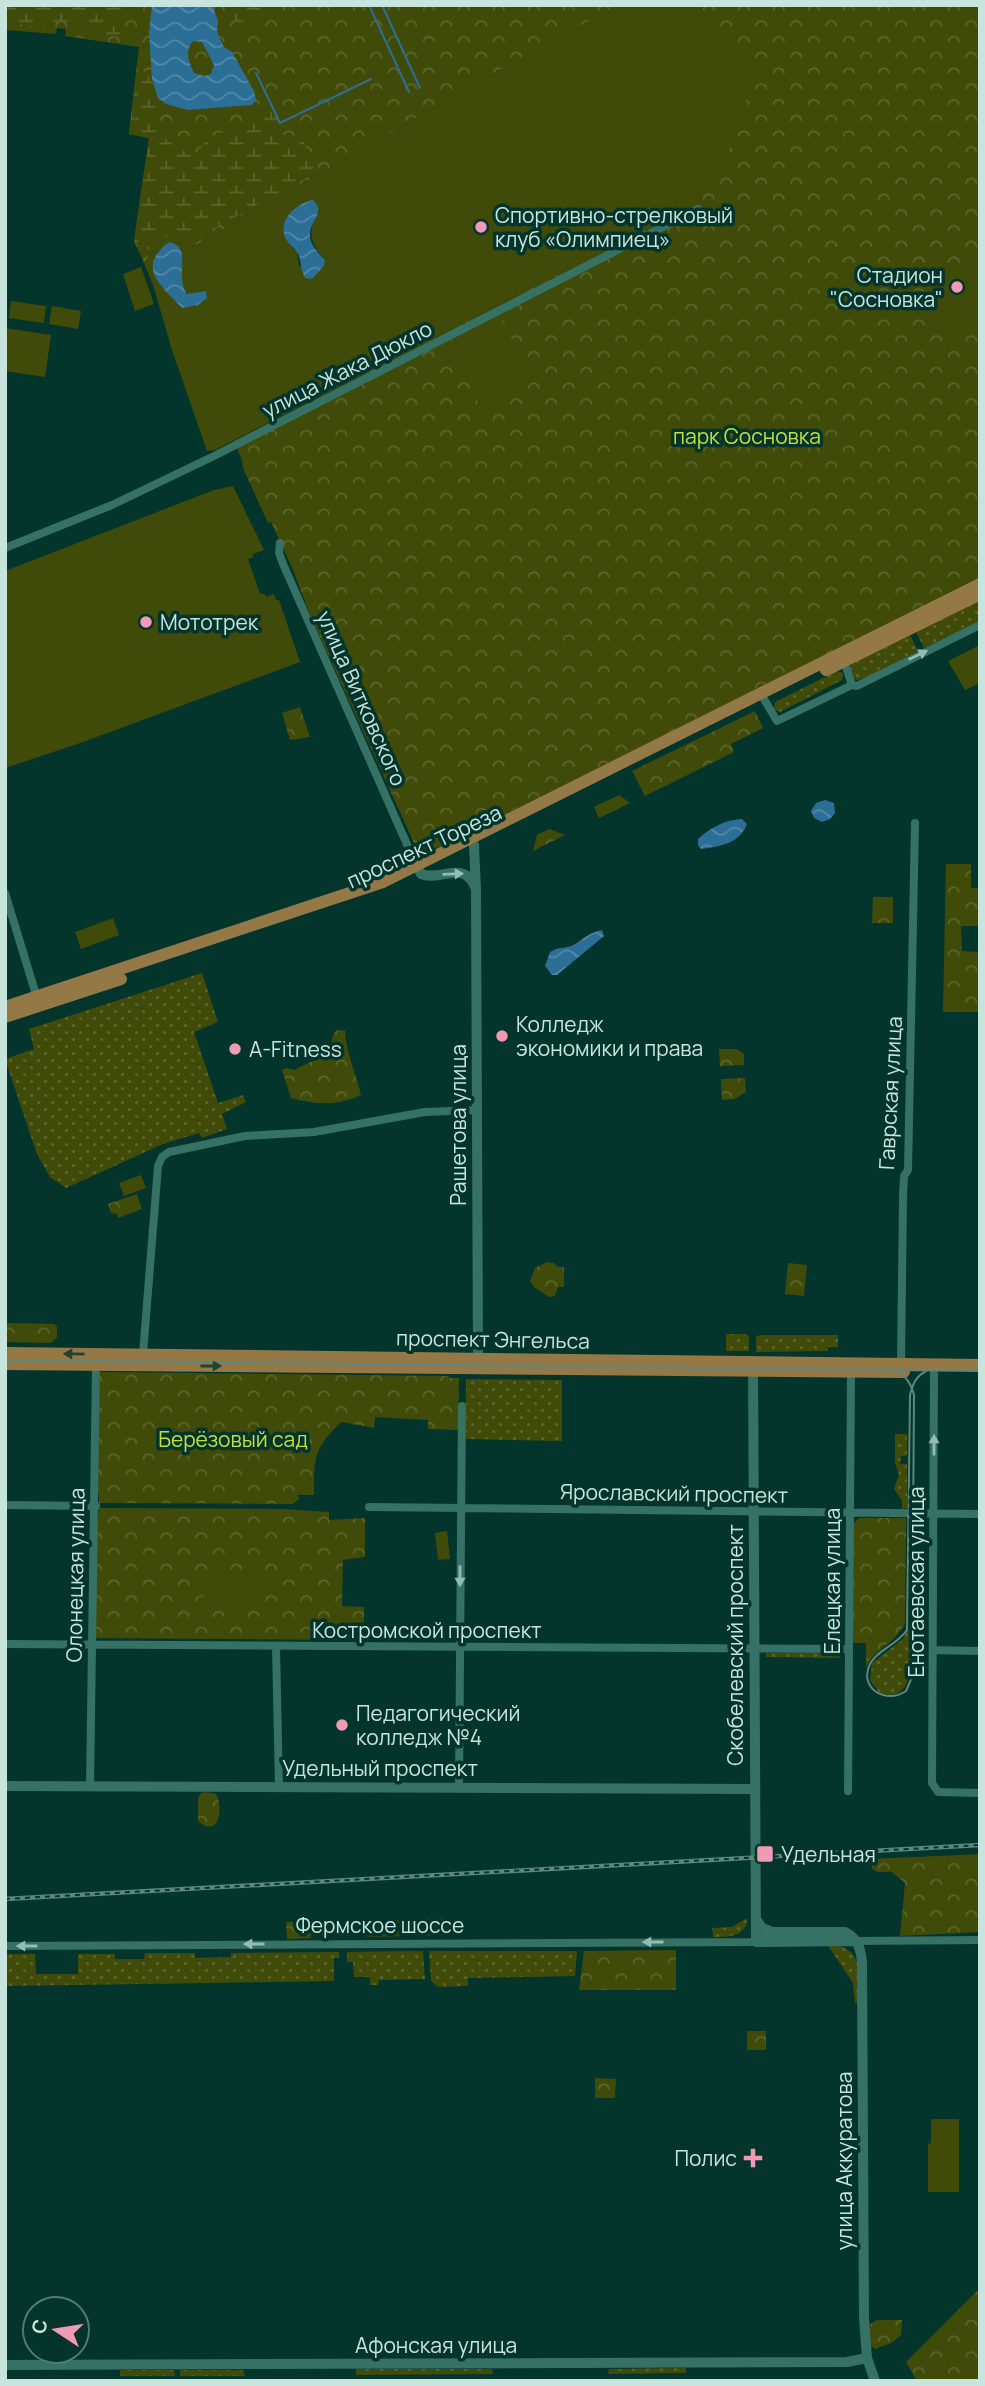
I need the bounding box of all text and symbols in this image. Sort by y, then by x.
place label: Спортивно-стрелковый клуб «Олимпиец» [495,201,733,253]
marker: Спортивно-стрелковый клуб «Олимпиец» [473,219,489,235]
place label: Стадион "Сосновка" [830,261,943,313]
marker: Стадион "Сосновка" [949,279,965,295]
street label: улица Жака Дюкло [257,314,437,424]
park label: парк Сосновка [673,422,821,450]
street label: улица Витковского [311,606,413,790]
place label: Мототрек [160,608,259,636]
marker: Мототрек [138,614,154,630]
one-way arrow [908,650,928,661]
street label: проспект Тореза [342,798,506,894]
one-way arrow [442,869,464,880]
place label: Колледж экономики и права [516,1010,703,1062]
street label: Гаврская улица [872,1015,908,1171]
marker: Колледж экономики и права [494,1028,510,1044]
place label: A-Fitness [249,1035,342,1063]
marker: A-Fitness [227,1041,243,1057]
street label: Рашетова улица [444,1044,472,1206]
street label: проспект Энгельса [396,1323,590,1355]
one-way arrow [63,1348,85,1359]
one-way arrow [200,1361,222,1372]
park label: Берёзовый сад [158,1425,308,1453]
one-way arrow [928,1434,940,1456]
street label: Ярославский проспект [560,1477,789,1509]
street label: Олонецкая улица [59,1487,91,1663]
street label: Енотаевская улица [902,1487,930,1677]
street label: Елецкая улица [818,1508,846,1654]
street label: Скобелевский проспект [721,1524,749,1766]
one-way arrow [454,1565,466,1587]
street label: Костромской проспект [312,1616,542,1644]
place label: Педагогический колледж №4 [356,1699,520,1751]
marker: Педагогический колледж №4 [334,1717,350,1733]
street label: Удельный проспект [282,1754,478,1782]
place label: Удельная [781,1840,876,1868]
marker: Удельная [755,1844,775,1864]
street label: Фермское шоссе [296,1911,464,1939]
one-way arrow [642,1937,664,1948]
one-way arrow [243,1938,265,1950]
one-way arrow [15,1940,37,1952]
street label: улица Аккуратова [830,2072,858,2250]
place label: Полис [674,2144,737,2172]
marker: Полис [743,2148,763,2168]
north arrow [21,2295,91,2365]
text: С [25,2317,54,2336]
street label: Афонская улица [355,2331,517,2359]

